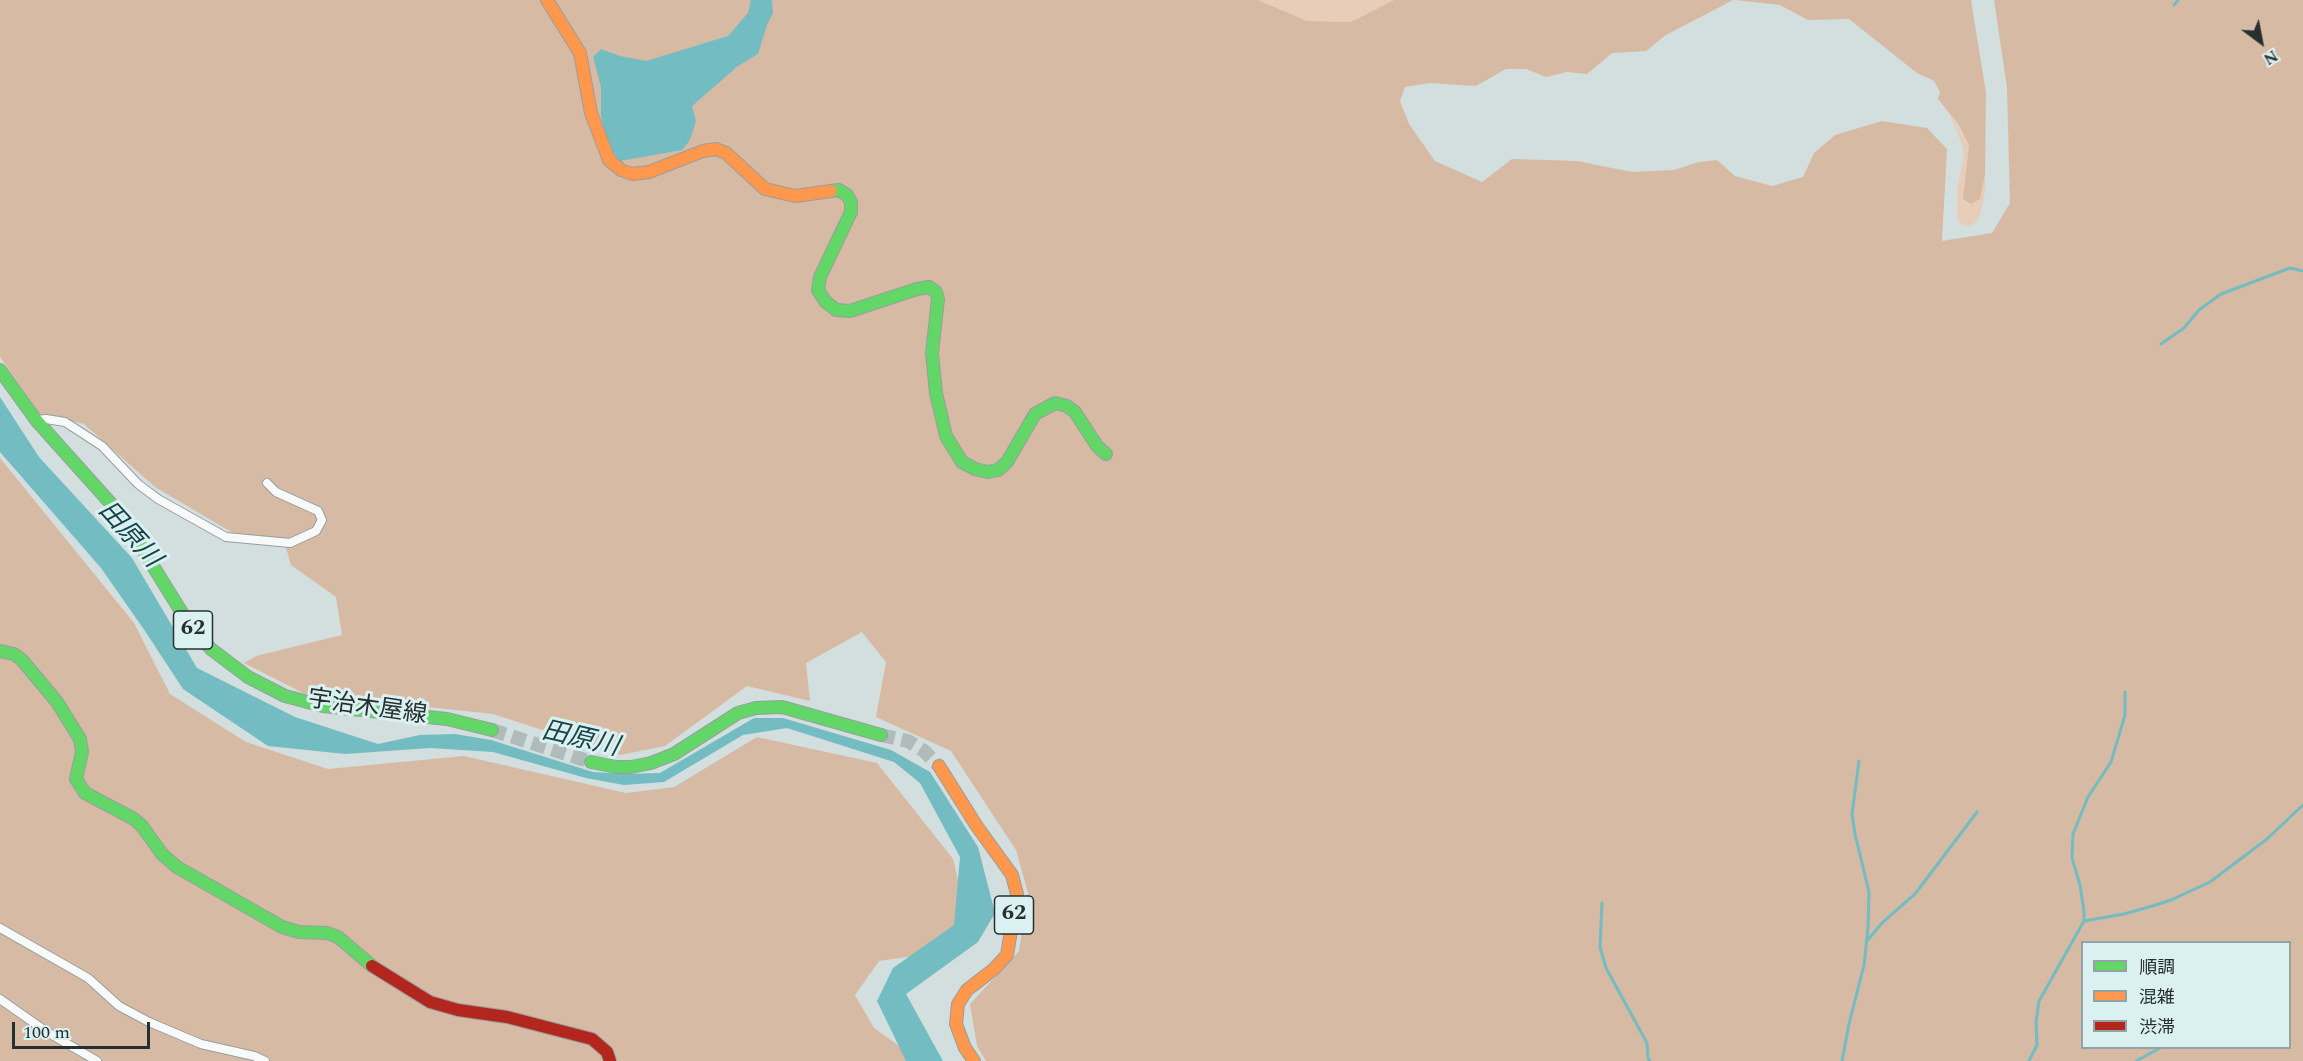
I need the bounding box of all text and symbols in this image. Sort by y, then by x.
north arrow [2231,12,2291,72]
text: N [2259,44,2282,71]
water label: 田原川 [90,497,166,575]
road number: 62 [174,611,212,649]
street label: 宇治木屋線 [306,686,428,732]
water label: 田原川 [538,717,622,765]
road number: 62 [994,896,1034,934]
legend [2081,941,2291,1049]
text: 順調 [2139,954,2175,981]
text: 混雑 [2139,984,2175,1011]
scale bar [15,1010,153,1048]
text: 渋滞 [2139,1014,2175,1041]
text: 100 m [23,1019,70,1046]

